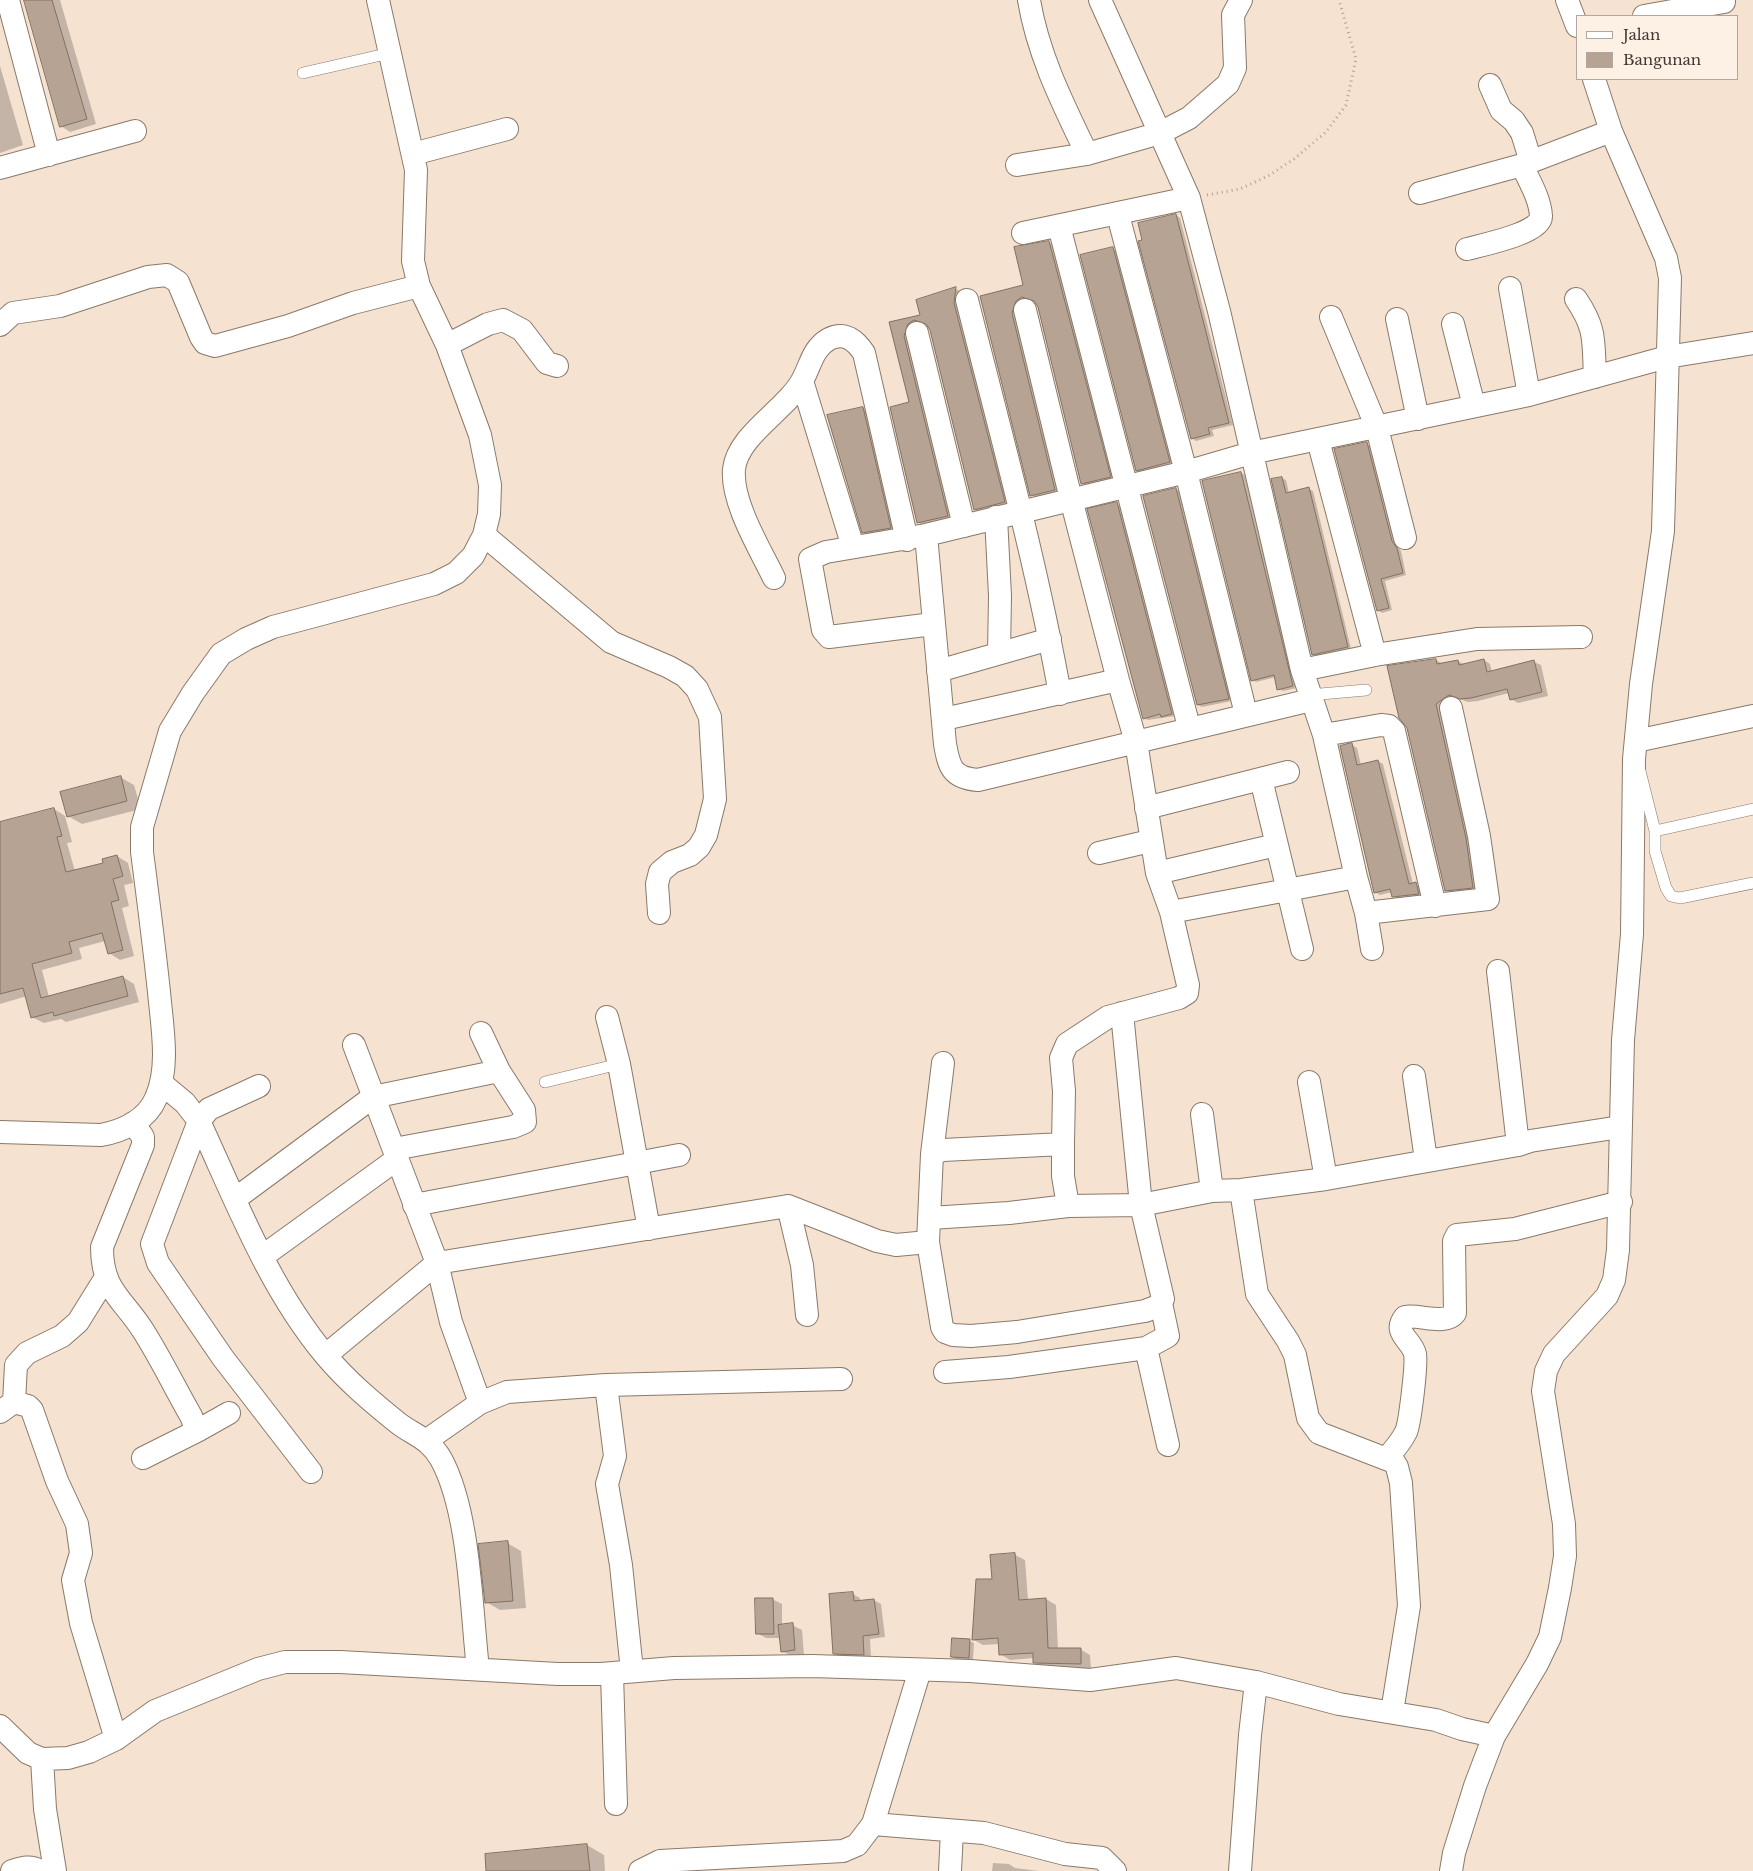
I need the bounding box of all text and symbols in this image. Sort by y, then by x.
legend [1576,15,1738,80]
text: Jalan [1623,25,1660,44]
text: Bangunan [1623,50,1701,69]

